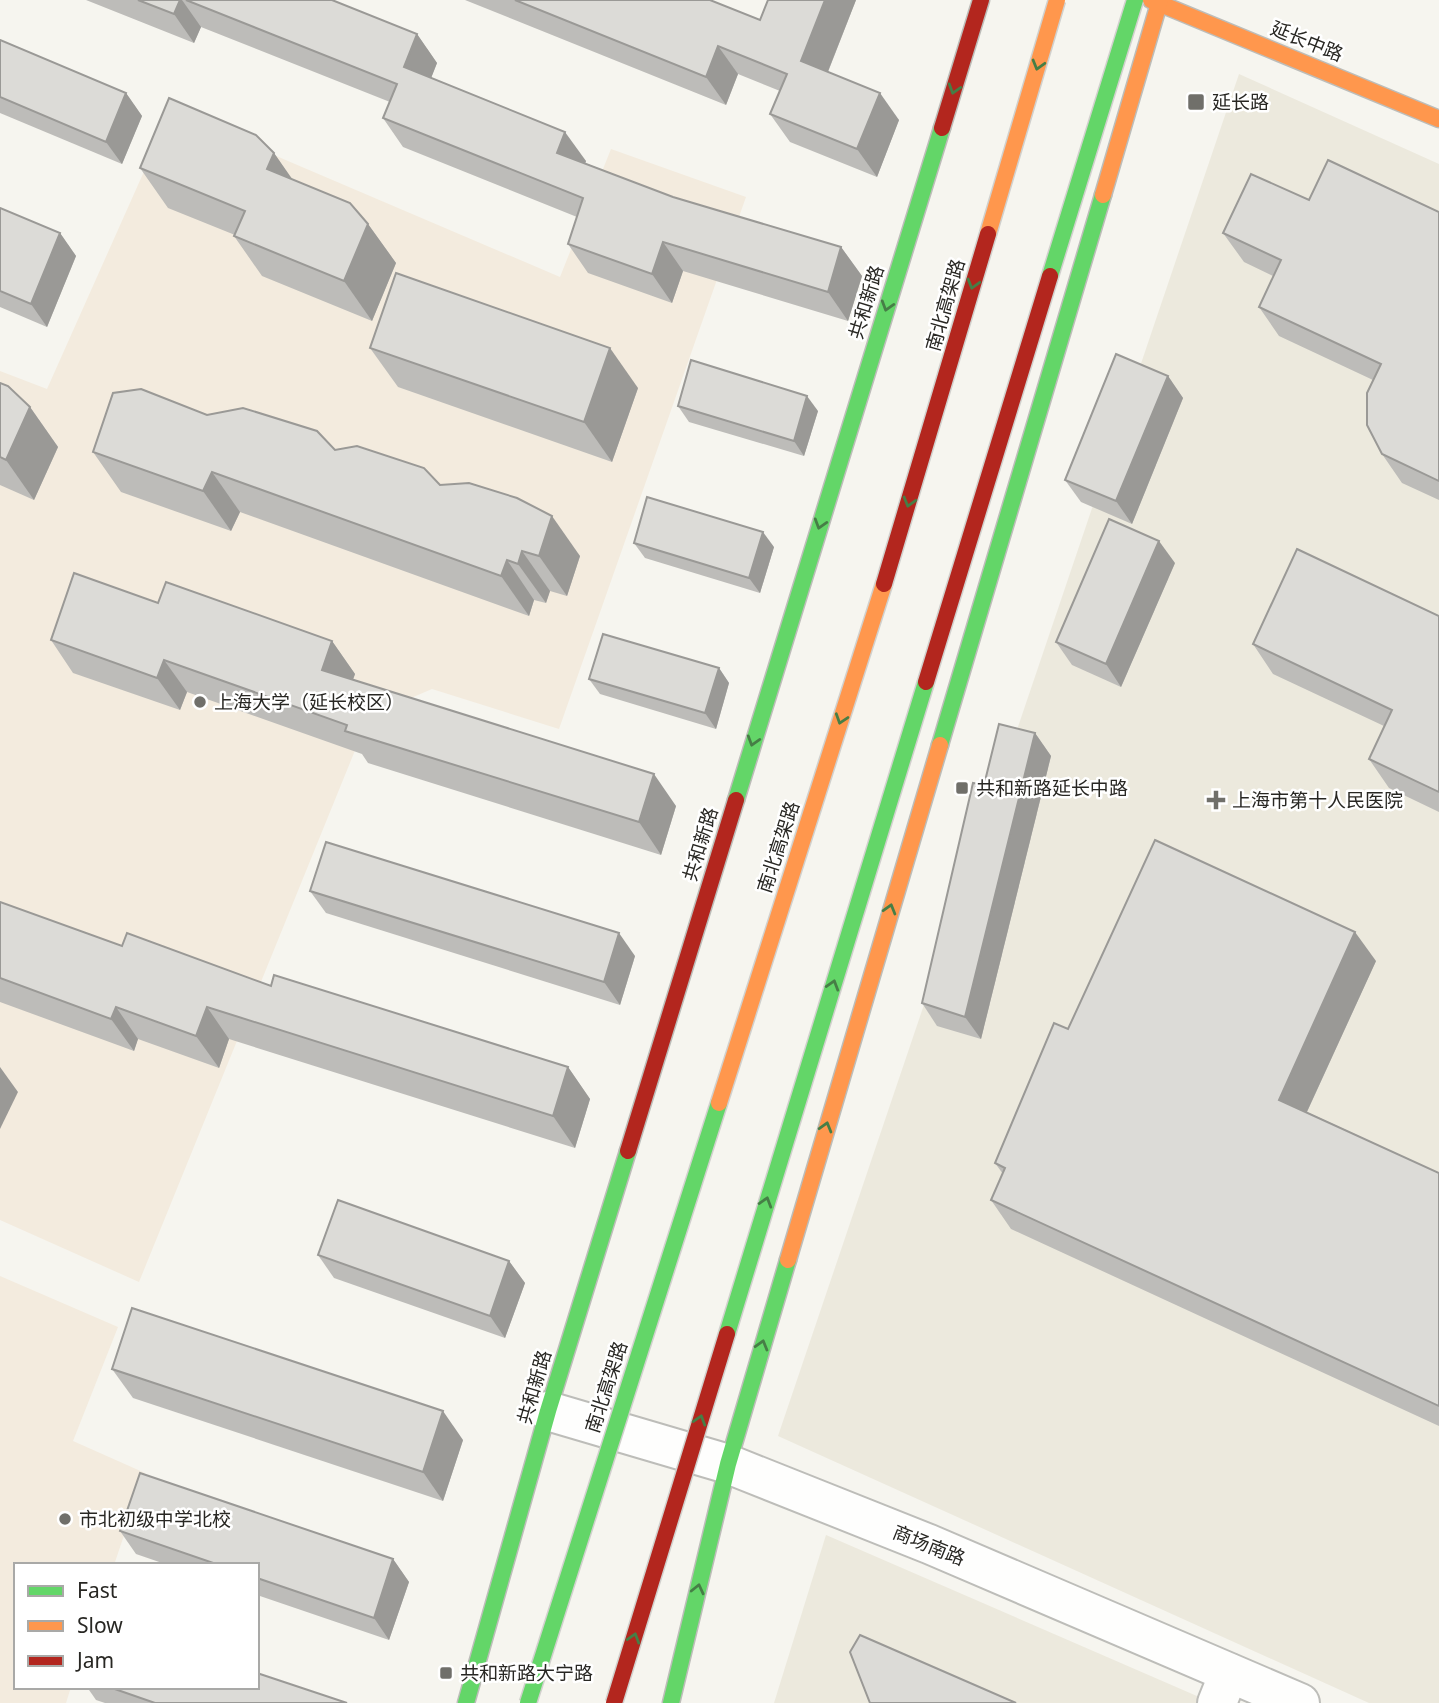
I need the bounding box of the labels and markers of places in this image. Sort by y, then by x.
place label: 延长路 [1212,89,1269,115]
marker: 延长路 [1186,92,1206,112]
place label: 上海大学（延长校区） [214,689,404,715]
marker: 上海大学（延长校区） [192,694,208,710]
place label: 共和新路延长中路 [976,775,1128,801]
marker: 共和新路延长中路 [954,780,970,796]
place label: 上海市第十人民医院 [1232,787,1403,813]
marker: 上海市第十人民医院 [1206,790,1226,810]
place label: 市北初级中学北校 [79,1506,231,1532]
marker: 市北初级中学北校 [57,1511,73,1527]
place label: 共和新路大宁路 [460,1660,593,1686]
marker: 共和新路大宁路 [438,1665,454,1681]

